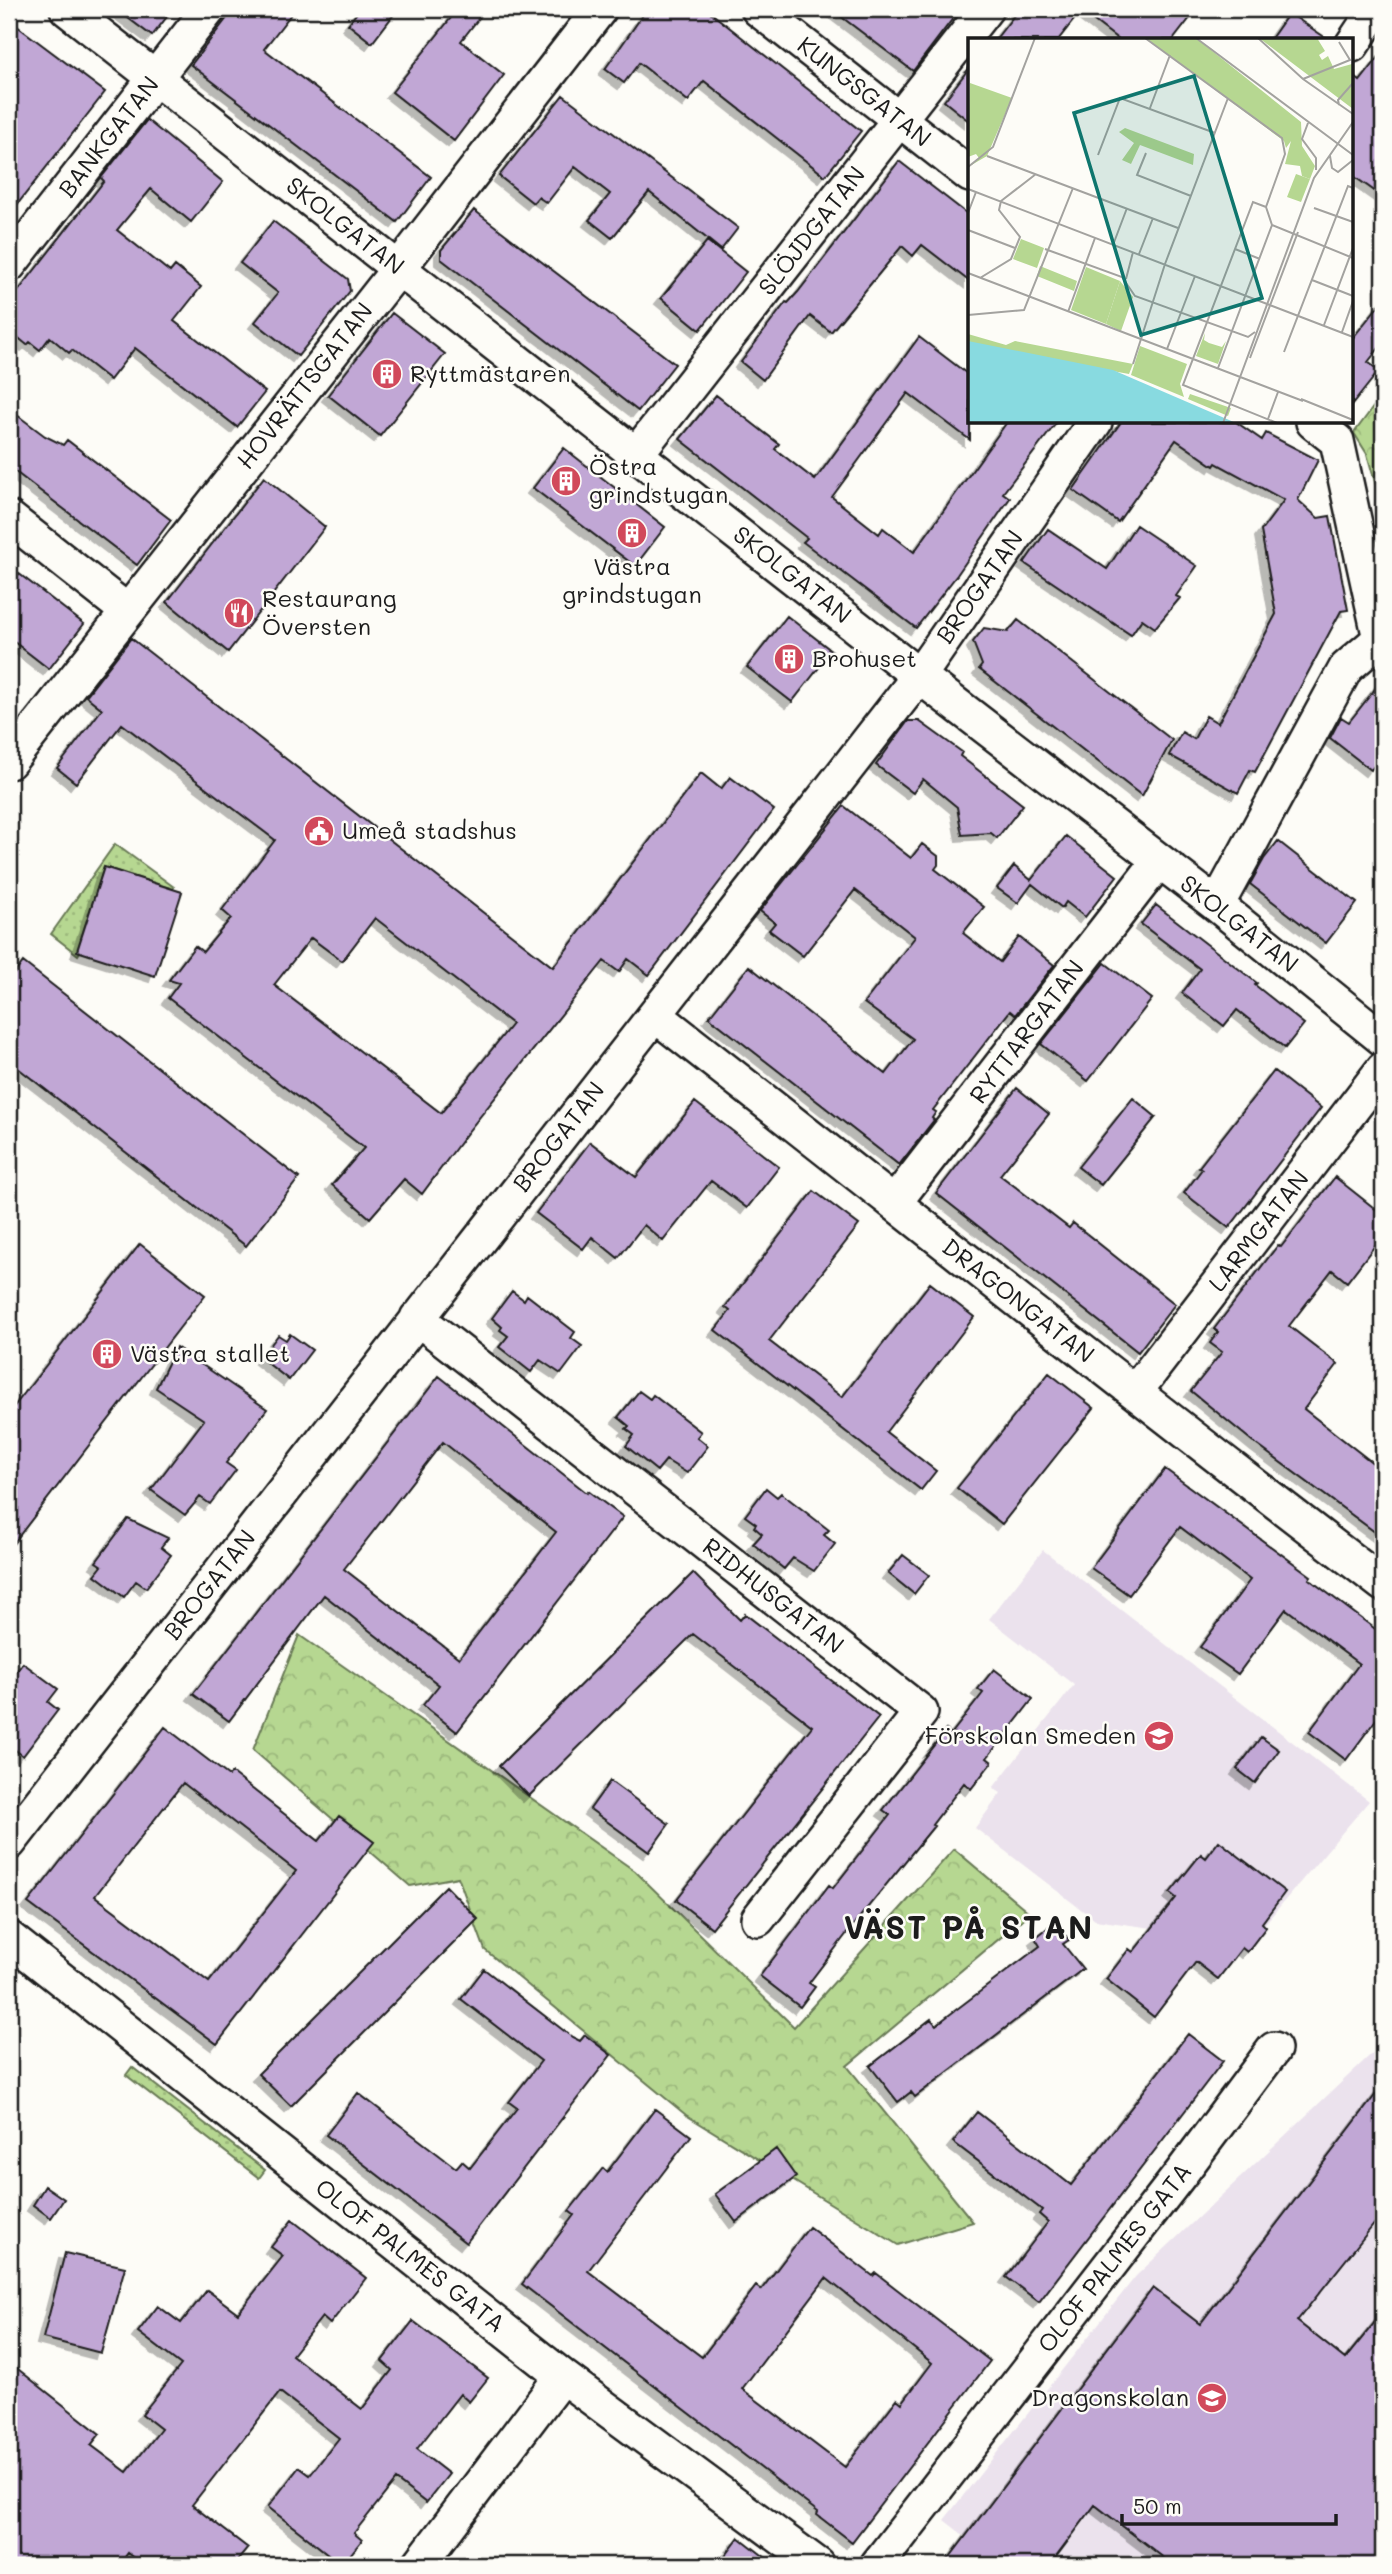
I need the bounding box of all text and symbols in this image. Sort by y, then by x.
street label: KUNGSGATAN [792,29,938,153]
inset map [968,38,1354,424]
street label: BANKGATAN [51,69,165,203]
street label: SLÖJDGATAN [751,159,871,301]
street label: SKOLGATAN [281,169,411,281]
street label: HOVRÄTTSGATAN [229,295,379,475]
building icon: Ryttmästaren [370,357,404,391]
place label: Ryttmästaren [410,357,571,388]
place label: Östra grindstugan [589,450,728,509]
building icon: Östra grindstugan [549,464,583,498]
building icon: Västra grindstugan [615,516,649,550]
street label: SKOLGATAN [728,518,858,630]
street label: BROGATAN [928,523,1029,649]
place label: Västra grindstugan [562,550,702,609]
place label: Restaurang Översten [262,582,397,641]
restaurant icon: Restaurang Översten [222,596,256,630]
building icon: Brohuset [772,642,806,676]
place label: Brohuset [812,642,917,673]
public building icon: Umeå stadshus [302,814,336,848]
place label: Umeå stadshus [342,814,517,845]
street label: SKOLGATAN [1175,867,1305,979]
street label: RYTTARGATAN [962,953,1090,1109]
street label: BROGATAN [505,1075,610,1197]
street label: LARMGATAN [1201,1163,1315,1297]
street label: DRAGONGATAN [936,1231,1101,1369]
building icon: Västra stallet [90,1337,124,1371]
place label: Västra stallet [130,1337,290,1368]
street label: BROGATAN [156,1523,261,1645]
street label: RIDHUSGATAN [697,1530,851,1660]
place label: Förskolan Smeden [925,1719,1136,1750]
school or university icon: Förskolan Smeden [1142,1719,1176,1753]
district label: VÄST PÅ STAN [844,1905,1094,1947]
street label: OLOF PALMES GATA [1030,2156,1197,2358]
street label: OLOF PALMES GATA [310,2171,512,2338]
place label: Dragonskolan [1031,2381,1189,2412]
school or university icon: Dragonskolan [1195,2381,1229,2415]
scale bar [1122,2483,1336,2527]
text: 50 m [1133,2492,1182,2519]

